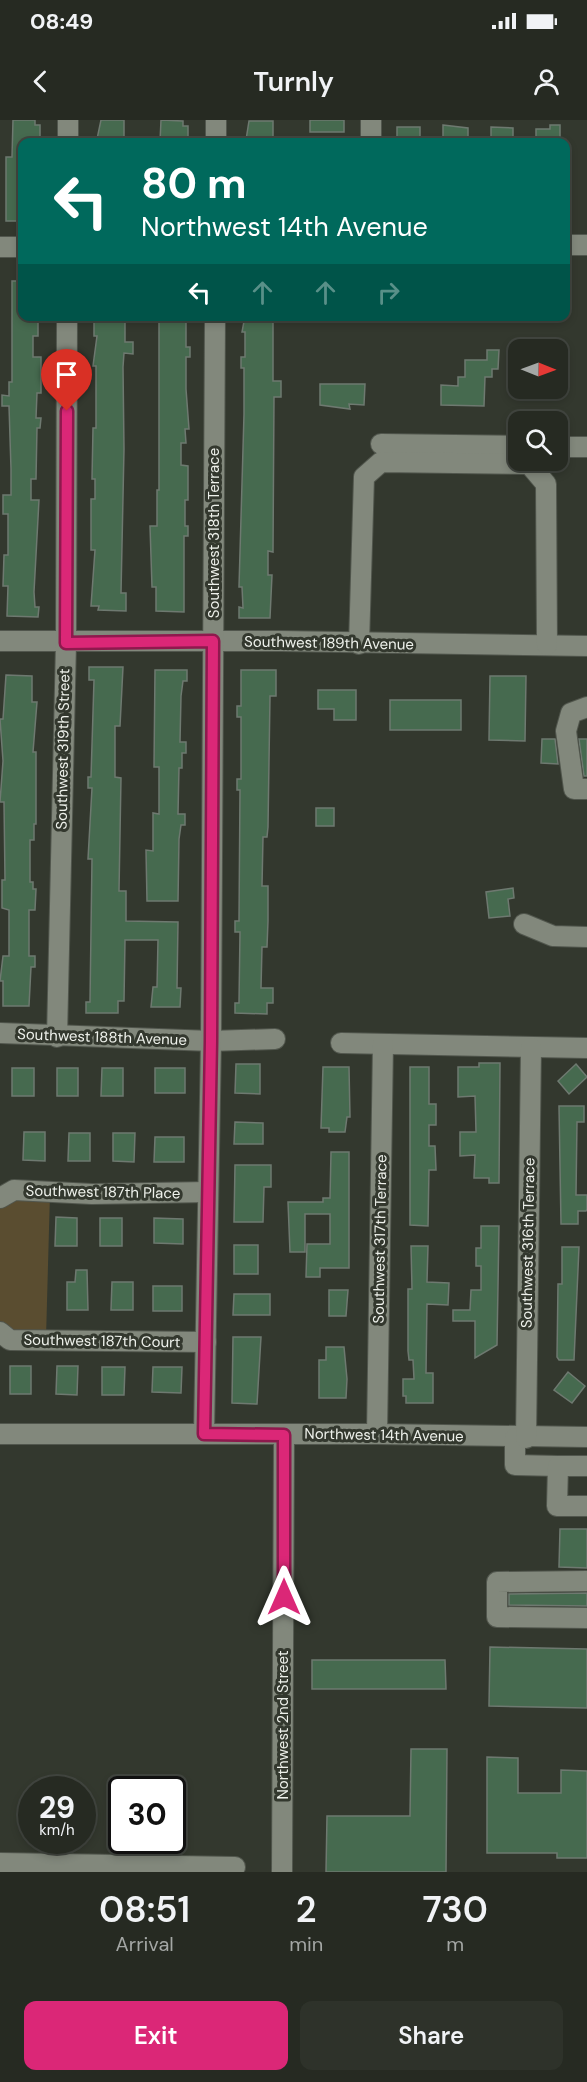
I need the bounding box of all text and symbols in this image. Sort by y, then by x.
text: 08:49 [30,7,93,36]
text: Turnly [253,64,334,99]
icon: back [24,65,57,98]
icon: person [530,65,563,98]
text: 80 m [141,156,247,211]
icon: left [42,162,120,240]
text: Northwest 14th Avenue [141,209,428,244]
icon: left [183,276,216,309]
icon: ahead [246,276,279,309]
icon: ahead [309,276,342,309]
icon: right [372,276,405,309]
north arrow [508,339,568,399]
map controls [508,339,568,471]
pin [41,349,92,411]
icon: arrive [50,358,83,391]
button: search [508,411,568,471]
street label: Southwest 318th Terrace [204,448,224,618]
street label: Southwest 189th Avenue [244,632,414,654]
street label: Southwest 319th Street [52,668,74,830]
street label: Southwest 188th Avenue [17,1024,187,1050]
street label: Southwest 317th Terrace [369,1154,391,1324]
street label: Southwest 316th Terrace [517,1158,539,1328]
street label: Southwest 187th Place [26,1181,180,1203]
street label: Southwest 187th Court [23,1330,181,1352]
street label: Northwest 14th Avenue [304,1424,464,1446]
position arrow [252,1565,316,1629]
street label: Northwest 2nd Street [273,1650,293,1800]
speed limit sign: 30 [108,1776,186,1854]
text: 29 [39,1788,75,1827]
text: km/h [39,1820,75,1840]
text: 08:51 [99,1886,190,1933]
text: 2 [296,1886,317,1933]
text: 730 [422,1886,488,1933]
text: Arrival [115,1931,174,1957]
text: min [289,1931,323,1957]
text: m [446,1931,464,1957]
button: Exit [24,2001,288,2070]
button: Share [300,2001,563,2070]

